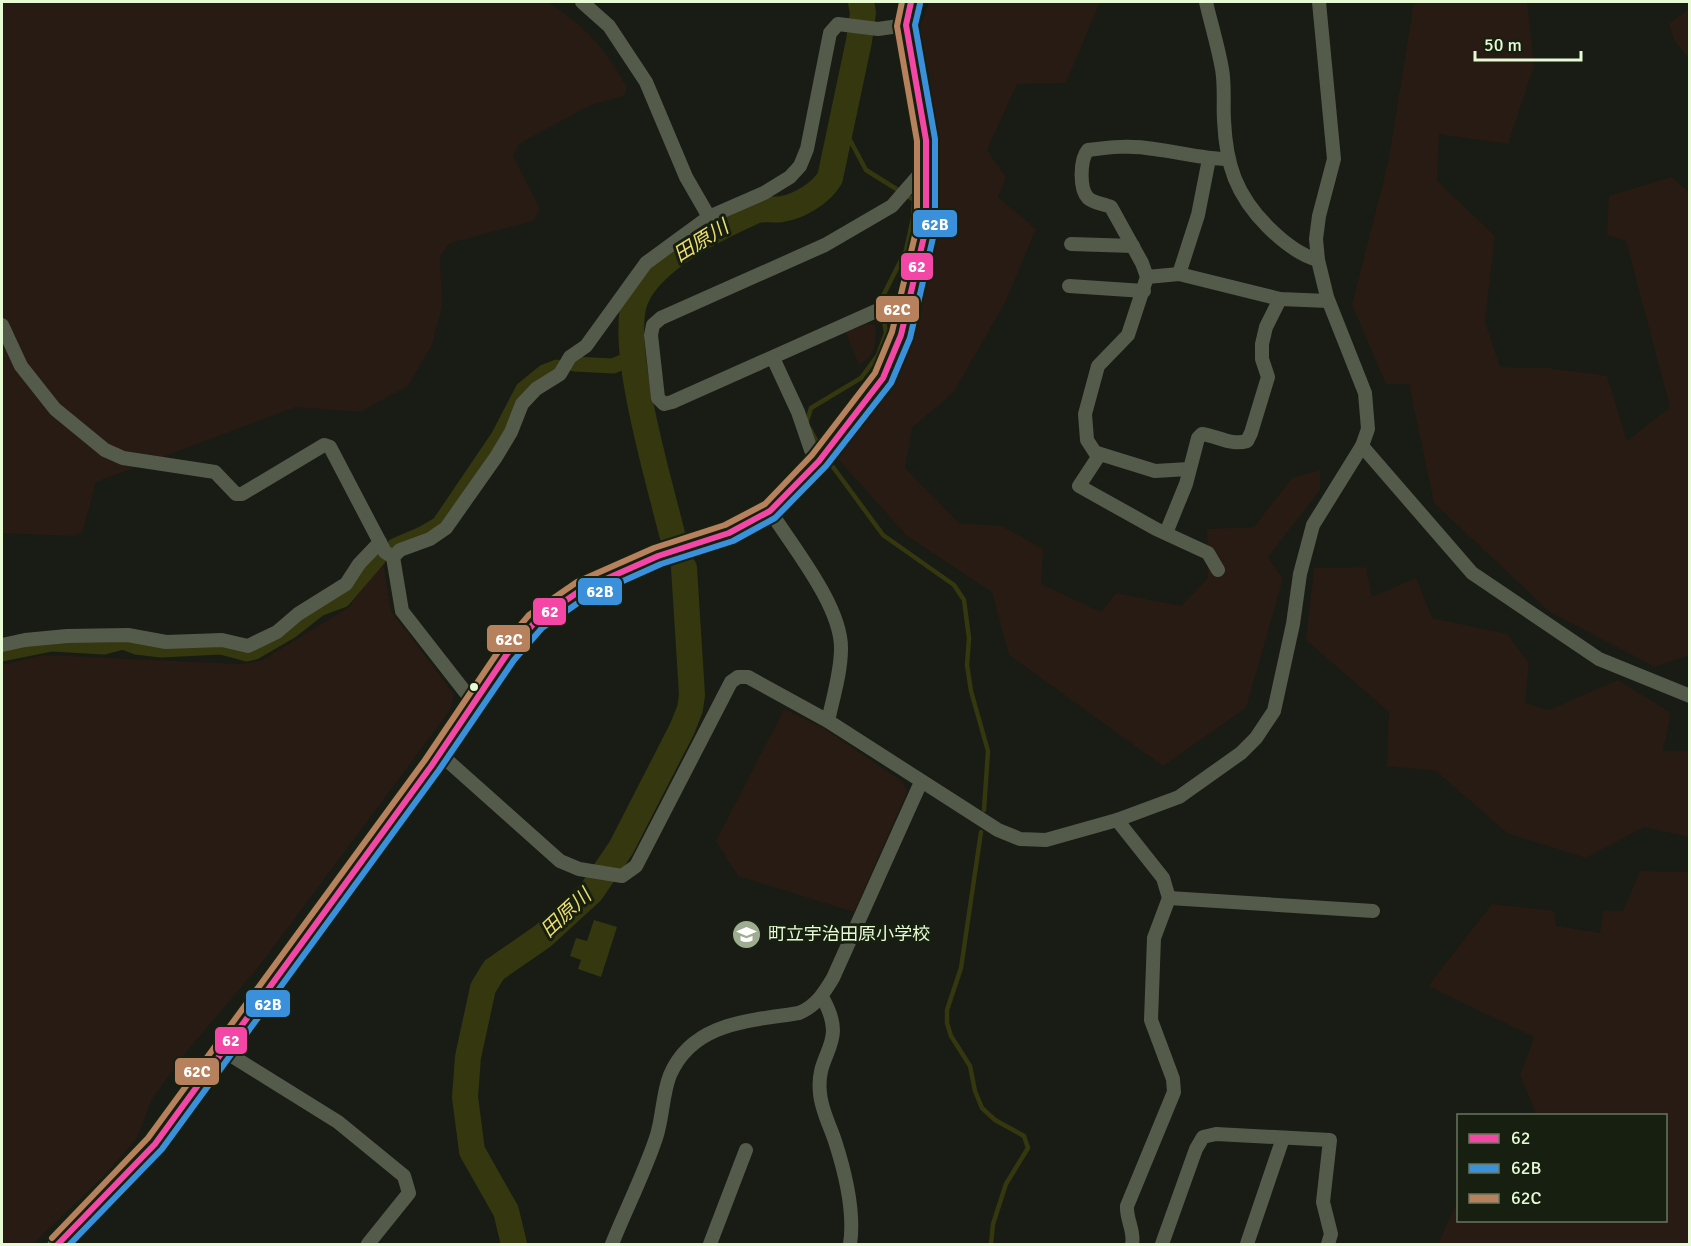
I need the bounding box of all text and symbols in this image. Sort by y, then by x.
scale bar [1475,24,1582,62]
text: 50 m [1484,34,1522,56]
line badge: 62B [912,209,958,238]
water label: 田原川 [669,213,735,267]
text: 62B [921,215,949,235]
line badge: 62 [900,252,934,281]
text: 62 [908,257,926,277]
line badge: 62C [875,295,920,323]
text: 62C [883,300,911,320]
line badge: 62B [577,577,623,606]
text: 62B [586,582,614,602]
line badge: 62 [532,597,567,626]
text: 62 [541,602,559,622]
line badge: 62C [486,624,531,653]
text: 62C [495,630,523,650]
unlabelled marker [468,681,480,693]
water label: 田原川 [536,882,598,943]
school or university icon: 町立宇治田原小学校 [731,918,763,950]
place label: 町立宇治田原小学校 [768,923,930,945]
line badge: 62B [245,989,291,1018]
text: 62B [254,995,282,1015]
line badge: 62 [214,1026,248,1055]
text: 62 [222,1031,240,1051]
line badge: 62C [174,1057,220,1086]
text: 62C [183,1062,211,1082]
legend [1457,1114,1667,1222]
text: 62 [1511,1127,1530,1149]
text: 62B [1511,1157,1541,1179]
text: 62C [1511,1187,1541,1209]

